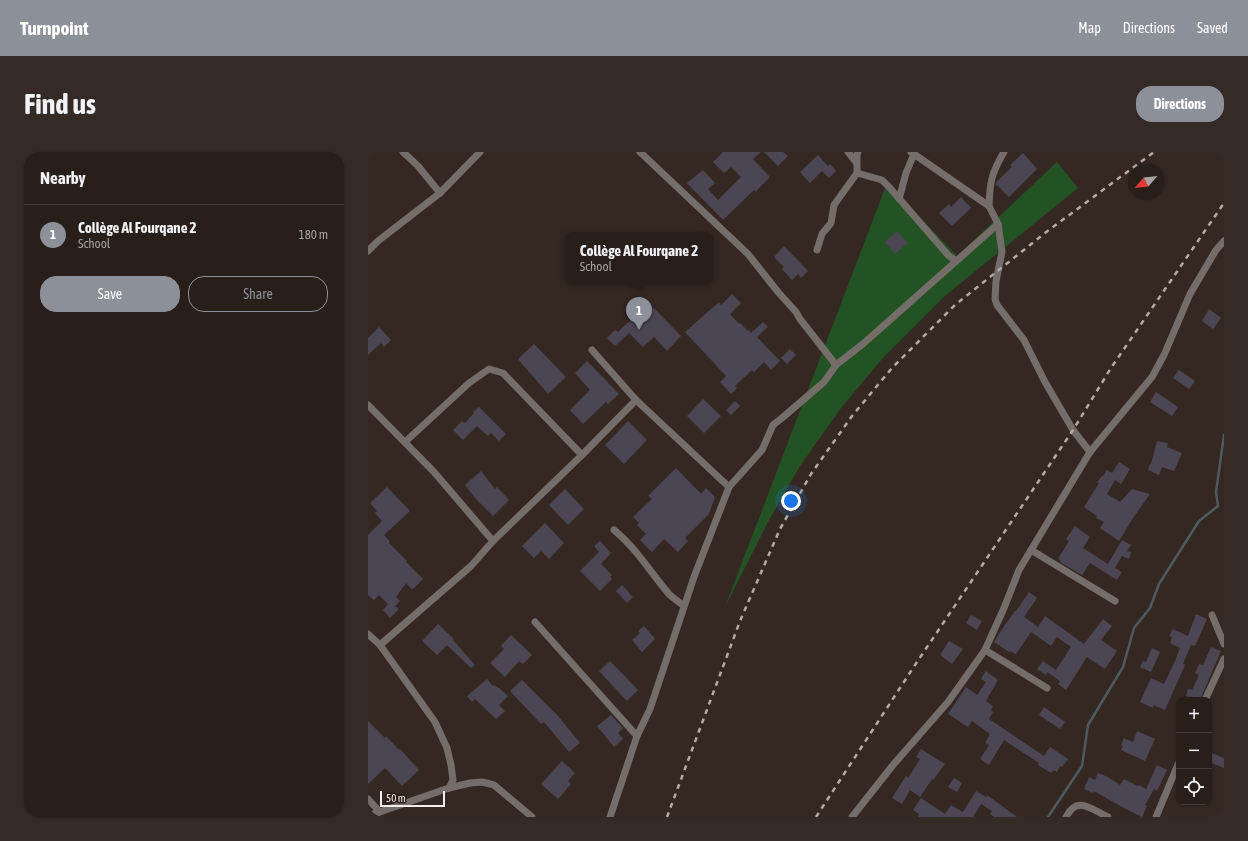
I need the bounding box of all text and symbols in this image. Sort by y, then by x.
text: Turnpoint [20,17,88,39]
text: Map [1078,20,1101,36]
text: Directions [1123,20,1175,36]
text: Saved [1197,20,1228,36]
button: Directions [1136,86,1224,122]
text: Find us [24,88,96,120]
north arrow [1128,164,1164,200]
text: Nearby [40,168,86,188]
text: Collège Al Fourqane 2 [78,219,197,236]
text: 1 [50,227,56,242]
text: 180 m [299,227,328,242]
popup [565,232,713,284]
text: School [78,236,110,251]
text: Collège Al Fourqane 2 [580,242,698,259]
text: School [580,259,612,274]
button: Save [40,276,180,312]
button: Share [188,276,328,312]
pin: 1 [626,297,652,330]
your location [781,491,801,511]
map controls [1176,697,1212,805]
button: + [1176,697,1212,733]
button: − [1176,733,1212,769]
button: locate [1176,769,1212,805]
scale bar [380,789,445,808]
text: 50 m [386,792,406,804]

